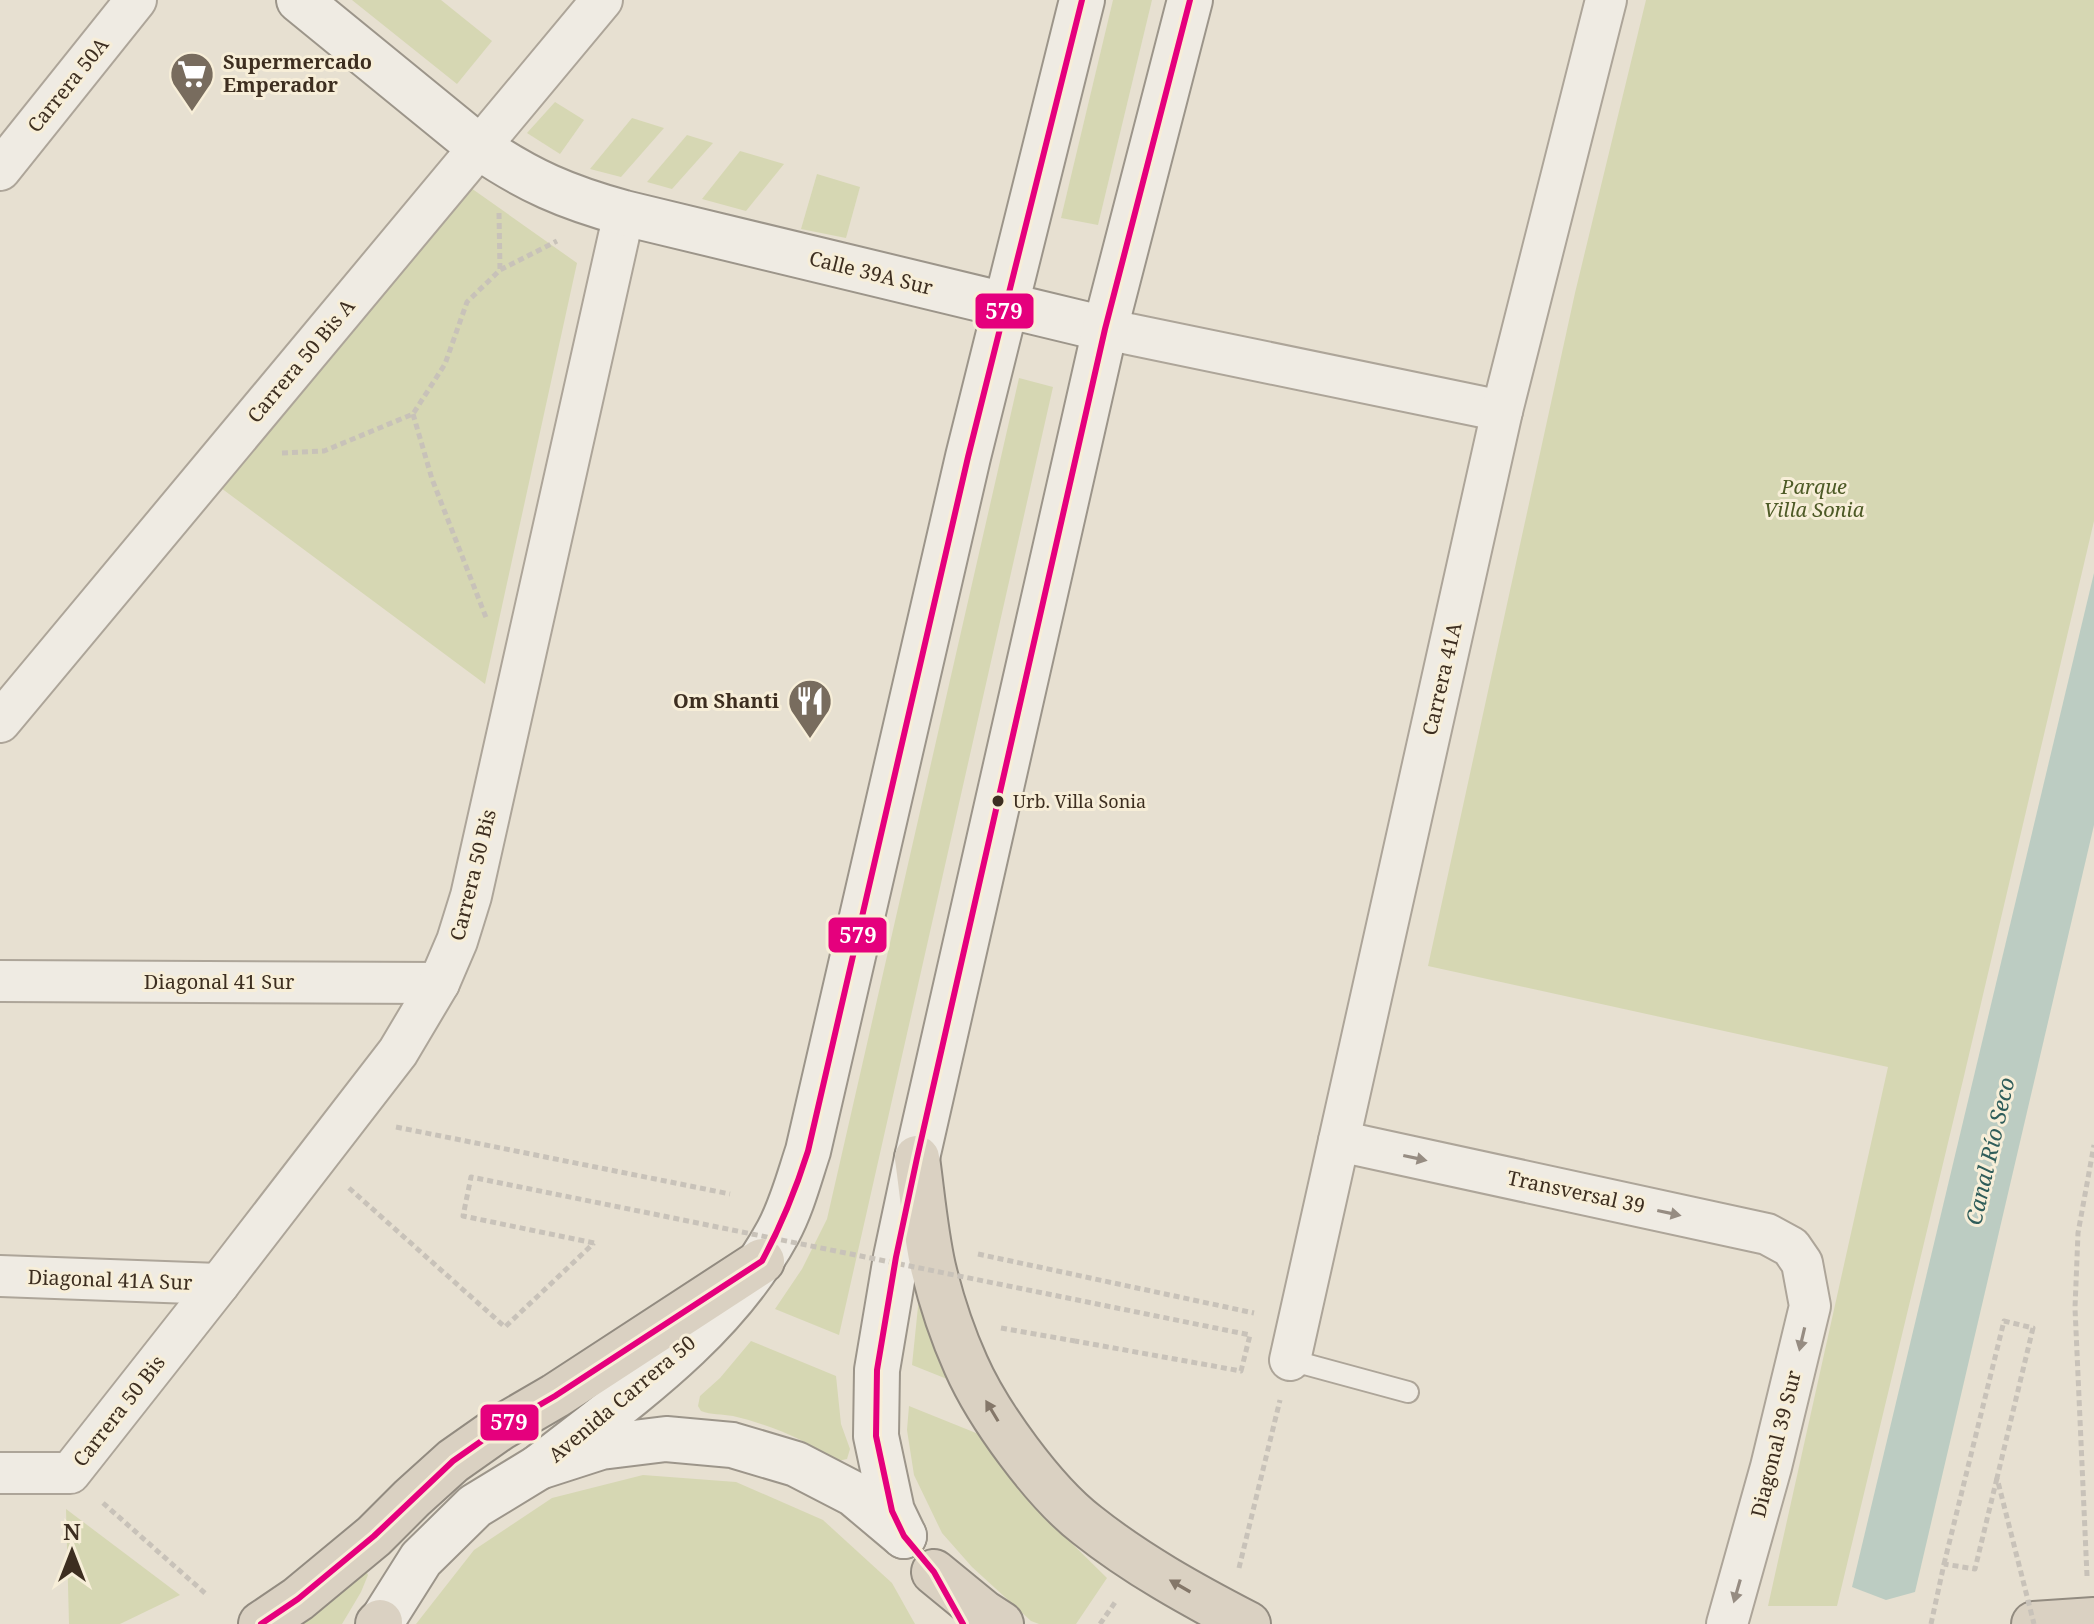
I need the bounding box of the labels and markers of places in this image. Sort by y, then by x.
place label: Supermercado Emperador [223,48,372,98]
supermarket icon: Supermercado Emperador [168,50,216,113]
restaurant icon: Om Shanti [786,677,834,740]
place label: Om Shanti [673,687,779,714]
place label: Urb. Villa Sonia [1013,789,1146,813]
marker: Urb. Villa Sonia [990,793,1006,809]

